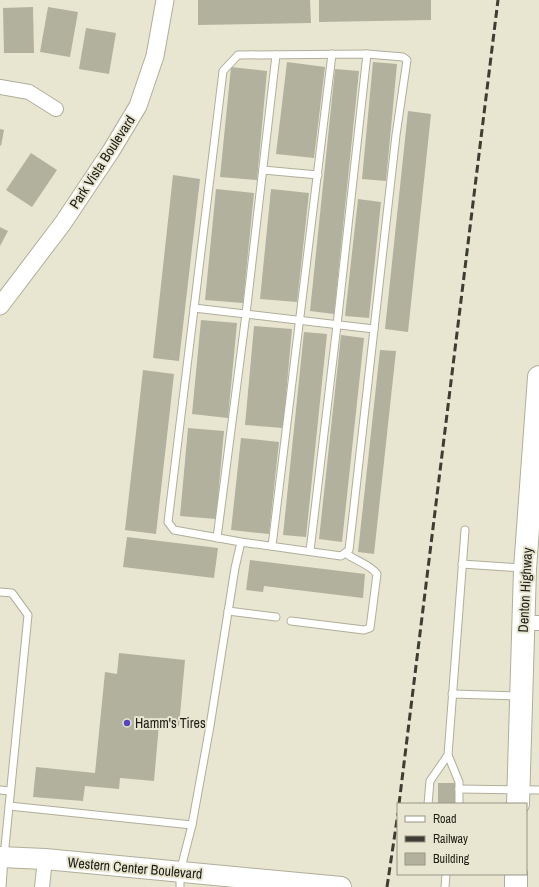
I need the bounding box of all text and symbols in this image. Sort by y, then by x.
street label: Park Vista Boulevard [65,112,139,212]
street label: Denton Highway [514,547,536,633]
place label: Hamm's Tires [135,714,206,732]
marker: Hamm's Tires [122,718,132,728]
legend [397,803,527,875]
text: Road [433,811,457,827]
text: Railway [433,831,468,847]
text: Building [433,851,470,867]
street label: Western Center Boulevard [67,853,203,883]

